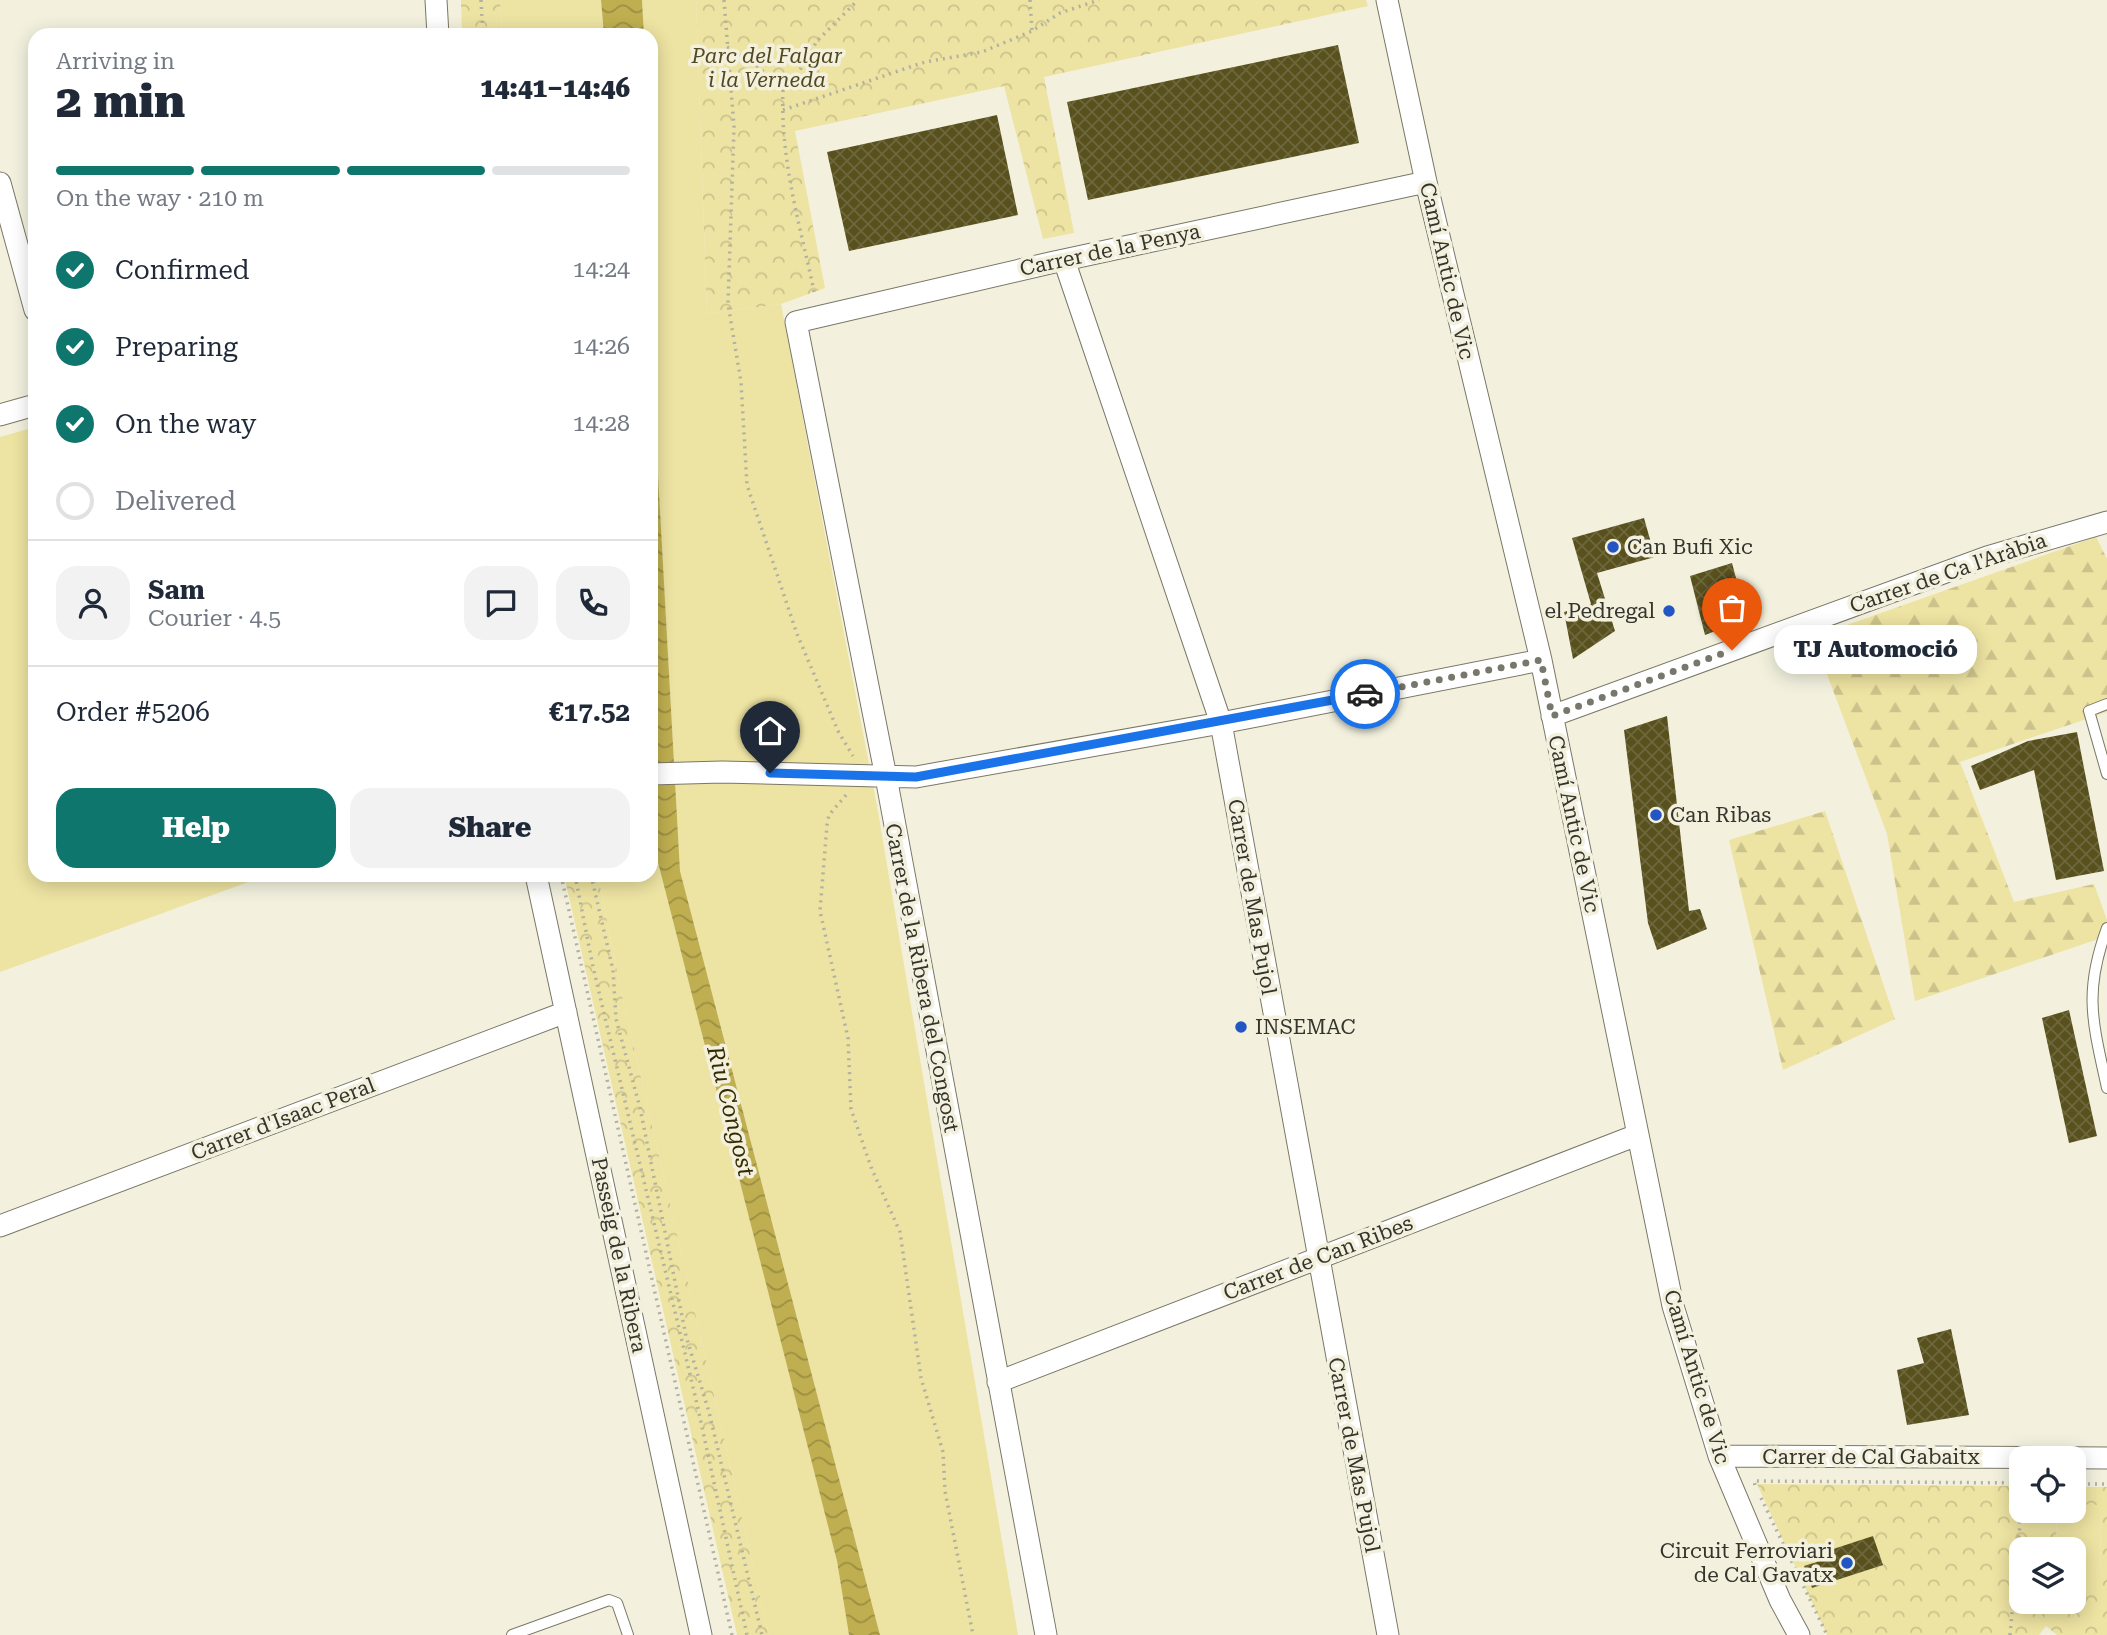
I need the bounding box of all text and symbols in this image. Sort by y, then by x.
park label: Parc del Falgar i la Verneda [691,44,843,92]
text: Arriving in [56,48,175,75]
text: 14:41–14:46 [480,73,630,103]
text: 2 min [56,74,185,128]
street label: Camí Antic de Vic [1415,180,1479,362]
text: On the way · 210 m [56,185,264,212]
street label: Carrer de la Penya [1018,219,1203,281]
icon: check [56,251,94,289]
text: Confirmed [115,255,250,285]
text: 14:24 [573,256,630,283]
icon: check [56,328,94,366]
text: Preparing [115,332,238,362]
text: 14:26 [573,333,630,360]
icon: check [56,405,94,443]
text: On the way [115,409,256,439]
text: 14:28 [573,410,630,437]
text: Delivered [115,486,236,516]
street label: Carrer de Ca l'Aràbia [1846,528,2050,618]
place label: Can Bufi Xic [1627,535,1753,559]
marker: Can Bufi Xic [1605,539,1621,555]
button: person [56,566,130,640]
button: chat [464,566,538,640]
button: phone [556,566,630,640]
text: Sam [148,575,205,605]
pin [1702,578,1762,650]
icon: bag [1713,589,1751,627]
place label: el Pedregal [1544,599,1656,623]
marker: el Pedregal [1661,603,1677,619]
text: Courier · 4.5 [148,605,281,632]
callout: TJ Automoció [1774,626,1977,674]
text: TJ Automoció [1793,636,1958,663]
courier [1330,659,1400,729]
icon: car [1346,675,1384,713]
text: Order #5206 [56,697,210,727]
text: €17.52 [549,697,630,727]
pin [740,701,800,773]
icon: home [751,712,789,750]
street label: Camí Antic de Vic [1543,733,1605,915]
button: Help [56,788,336,868]
button: Share [350,788,630,868]
street label: Carrer de Mas Pujol [1223,797,1281,997]
place label: Can Ribas [1670,803,1771,827]
marker: Can Ribas [1648,807,1664,823]
street label: Carrer de la Ribera del Congost [880,821,964,1135]
place label: INSEMAC [1255,1015,1356,1039]
marker: INSEMAC [1233,1019,1249,1035]
water label: Riu Congost [701,1042,760,1180]
street label: Carrer d'Isaac Peral [188,1073,379,1165]
street label: Passeig de la Ribera [587,1155,652,1356]
street label: Carrer de Can Ribes [1220,1211,1416,1305]
street label: Camí Antic de Vic [1659,1287,1735,1467]
street label: Carrer de Mas Pujol [1323,1355,1385,1555]
street label: Carrer de Cal Gabaitx [1762,1445,1980,1469]
map controls [2009,1446,2086,1614]
button: locate [2009,1446,2086,1523]
button: layers [2009,1537,2086,1614]
place label: Circuit Ferroviari de Cal Gavatx [1660,1539,1833,1587]
marker: Circuit Ferroviari de Cal Gavatx [1839,1555,1855,1571]

